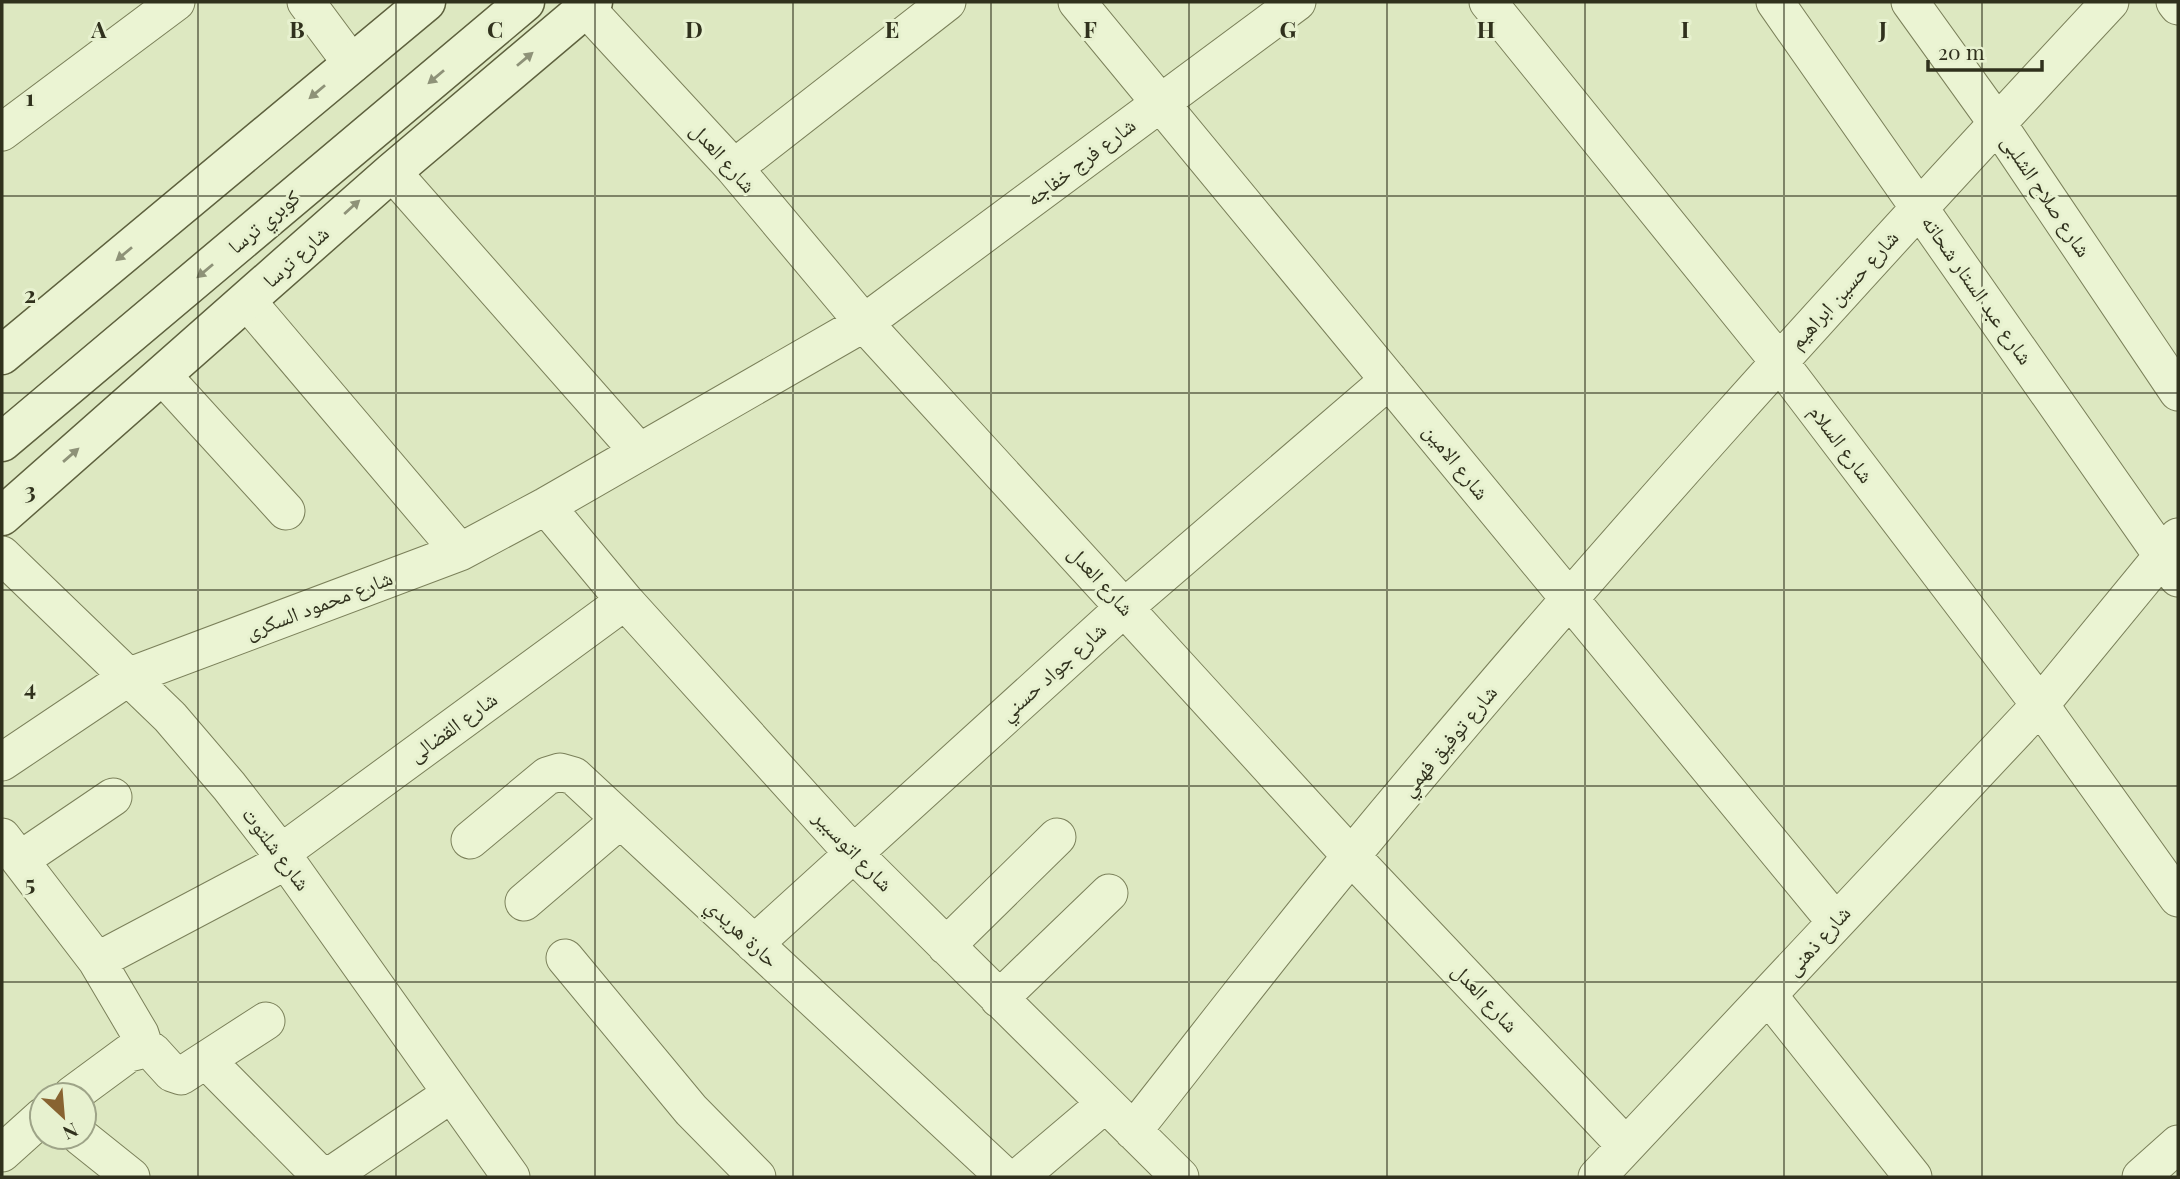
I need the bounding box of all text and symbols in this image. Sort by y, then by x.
text: A [90,13,107,44]
text: B [289,13,305,44]
text: C [487,13,503,44]
text: D [685,13,703,44]
text: E [885,13,899,44]
text: F [1083,13,1097,44]
text: G [1280,13,1297,44]
text: H [1477,13,1495,44]
text: I [1681,13,1689,44]
text: J [1878,13,1887,44]
scale bar [1928,28,2042,72]
text: 20 m [1938,37,1985,65]
one-way arrow [516,52,534,67]
one-way arrow [427,70,445,85]
text: 1 [26,81,35,112]
one-way arrow [309,85,327,100]
street label: شارع فرج خفاجه [1019,110,1141,212]
street label: شارع العدل [685,115,764,199]
street label: شارع صلاح الشلبى [1995,128,2099,262]
street label: كوبري ترسا [221,182,308,262]
one-way arrow [343,199,361,215]
street label: شارع عبد الستار شحاته [1916,209,2041,370]
street label: شارع ترسا [256,218,334,293]
street label: شارع حسين ابراهيم [1782,223,1905,356]
one-way arrow [115,246,132,261]
one-way arrow [196,263,214,279]
text: 2 [24,278,36,309]
street label: شارع السلام [1802,398,1881,489]
street label: شارع الامين [1417,417,1497,505]
one-way arrow [63,448,80,463]
text: 3 [24,474,36,505]
street label: شارع العدل [1063,538,1142,622]
street label: شارع محمود السكرى [241,562,396,645]
street label: شارع جواد حسني [992,615,1114,729]
text: 4 [24,671,36,702]
street label: شارع توفيق فهمي [1393,678,1506,804]
street label: شارع القضالى [402,684,502,768]
street label: شارع شلتوت [236,800,318,896]
street label: شارع اتوسبير [807,802,900,897]
text: 5 [25,867,35,898]
street label: حارة هريدي [698,891,786,976]
street label: شارع ذهنى [1778,899,1856,981]
street label: شارع العدل [1446,956,1526,1038]
north arrow [28,1081,98,1151]
text: N [59,1117,83,1147]

